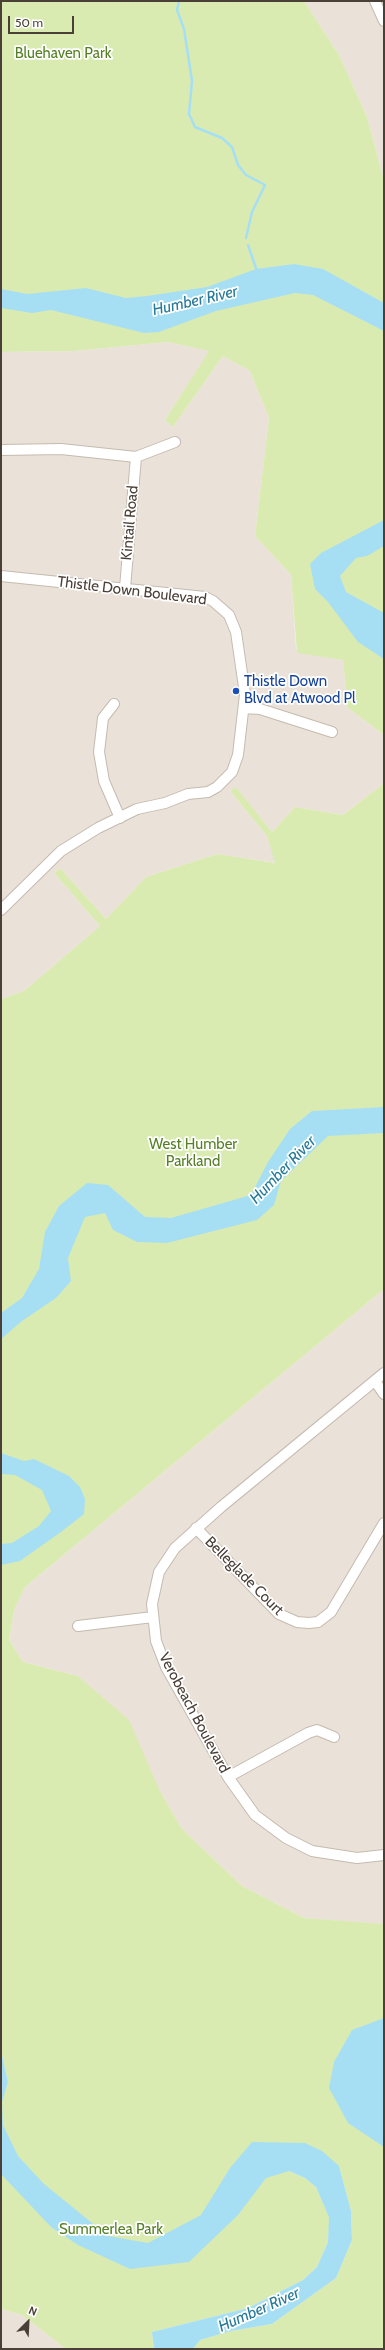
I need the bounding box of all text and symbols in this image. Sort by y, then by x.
scale bar [10,8,76,34]
text: 50 m [15,15,43,30]
park label: Bluehaven Park [15,45,111,63]
water label: Humber River [151,282,239,320]
street label: Kintail Road [118,485,142,561]
street label: Thistle Down Boulevard [56,573,208,609]
place label: Thistle Down Blvd at Atwood Pl [244,673,356,708]
marker: Thistle Down Blvd at Atwood Pl [231,686,241,696]
water label: Humber River [246,1132,320,1208]
park label: West Humber Parkland [149,1136,237,1171]
street label: Belleglade Court [201,1533,287,1619]
street label: Verobeach Boulevard [155,1650,233,1776]
park label: Summerlea Park [59,2221,163,2239]
water label: Humber River [215,2284,303,2336]
north arrow [8,2302,48,2342]
text: N [26,2303,39,2319]

